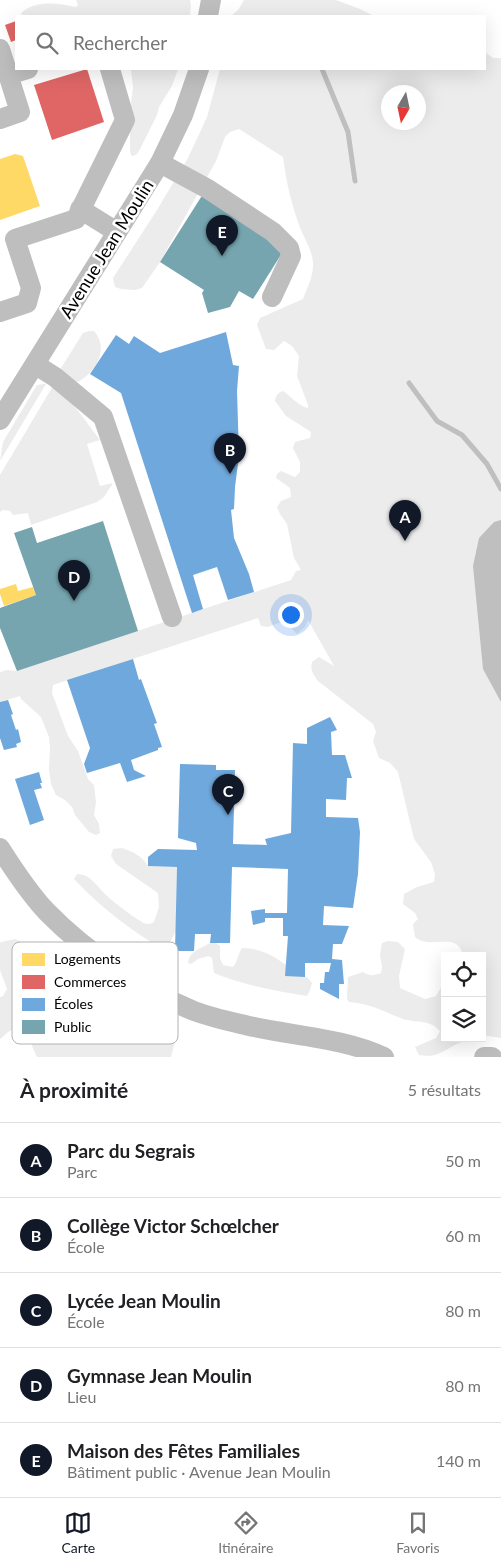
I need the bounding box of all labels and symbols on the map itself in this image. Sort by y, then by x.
north arrow [381,85,426,130]
street label: Avenue Jean Moulin [55,175,158,322]
pin: E [206,215,238,256]
pin: B [214,433,246,474]
pin: A [389,500,421,541]
pin: D [58,560,90,601]
your location [278,602,304,628]
pin: C [212,774,244,815]
legend [12,942,178,1044]
text: Logements [54,950,121,967]
text: Commerces [54,973,126,990]
text: Écoles [54,995,93,1012]
text: Public [54,1018,92,1035]

